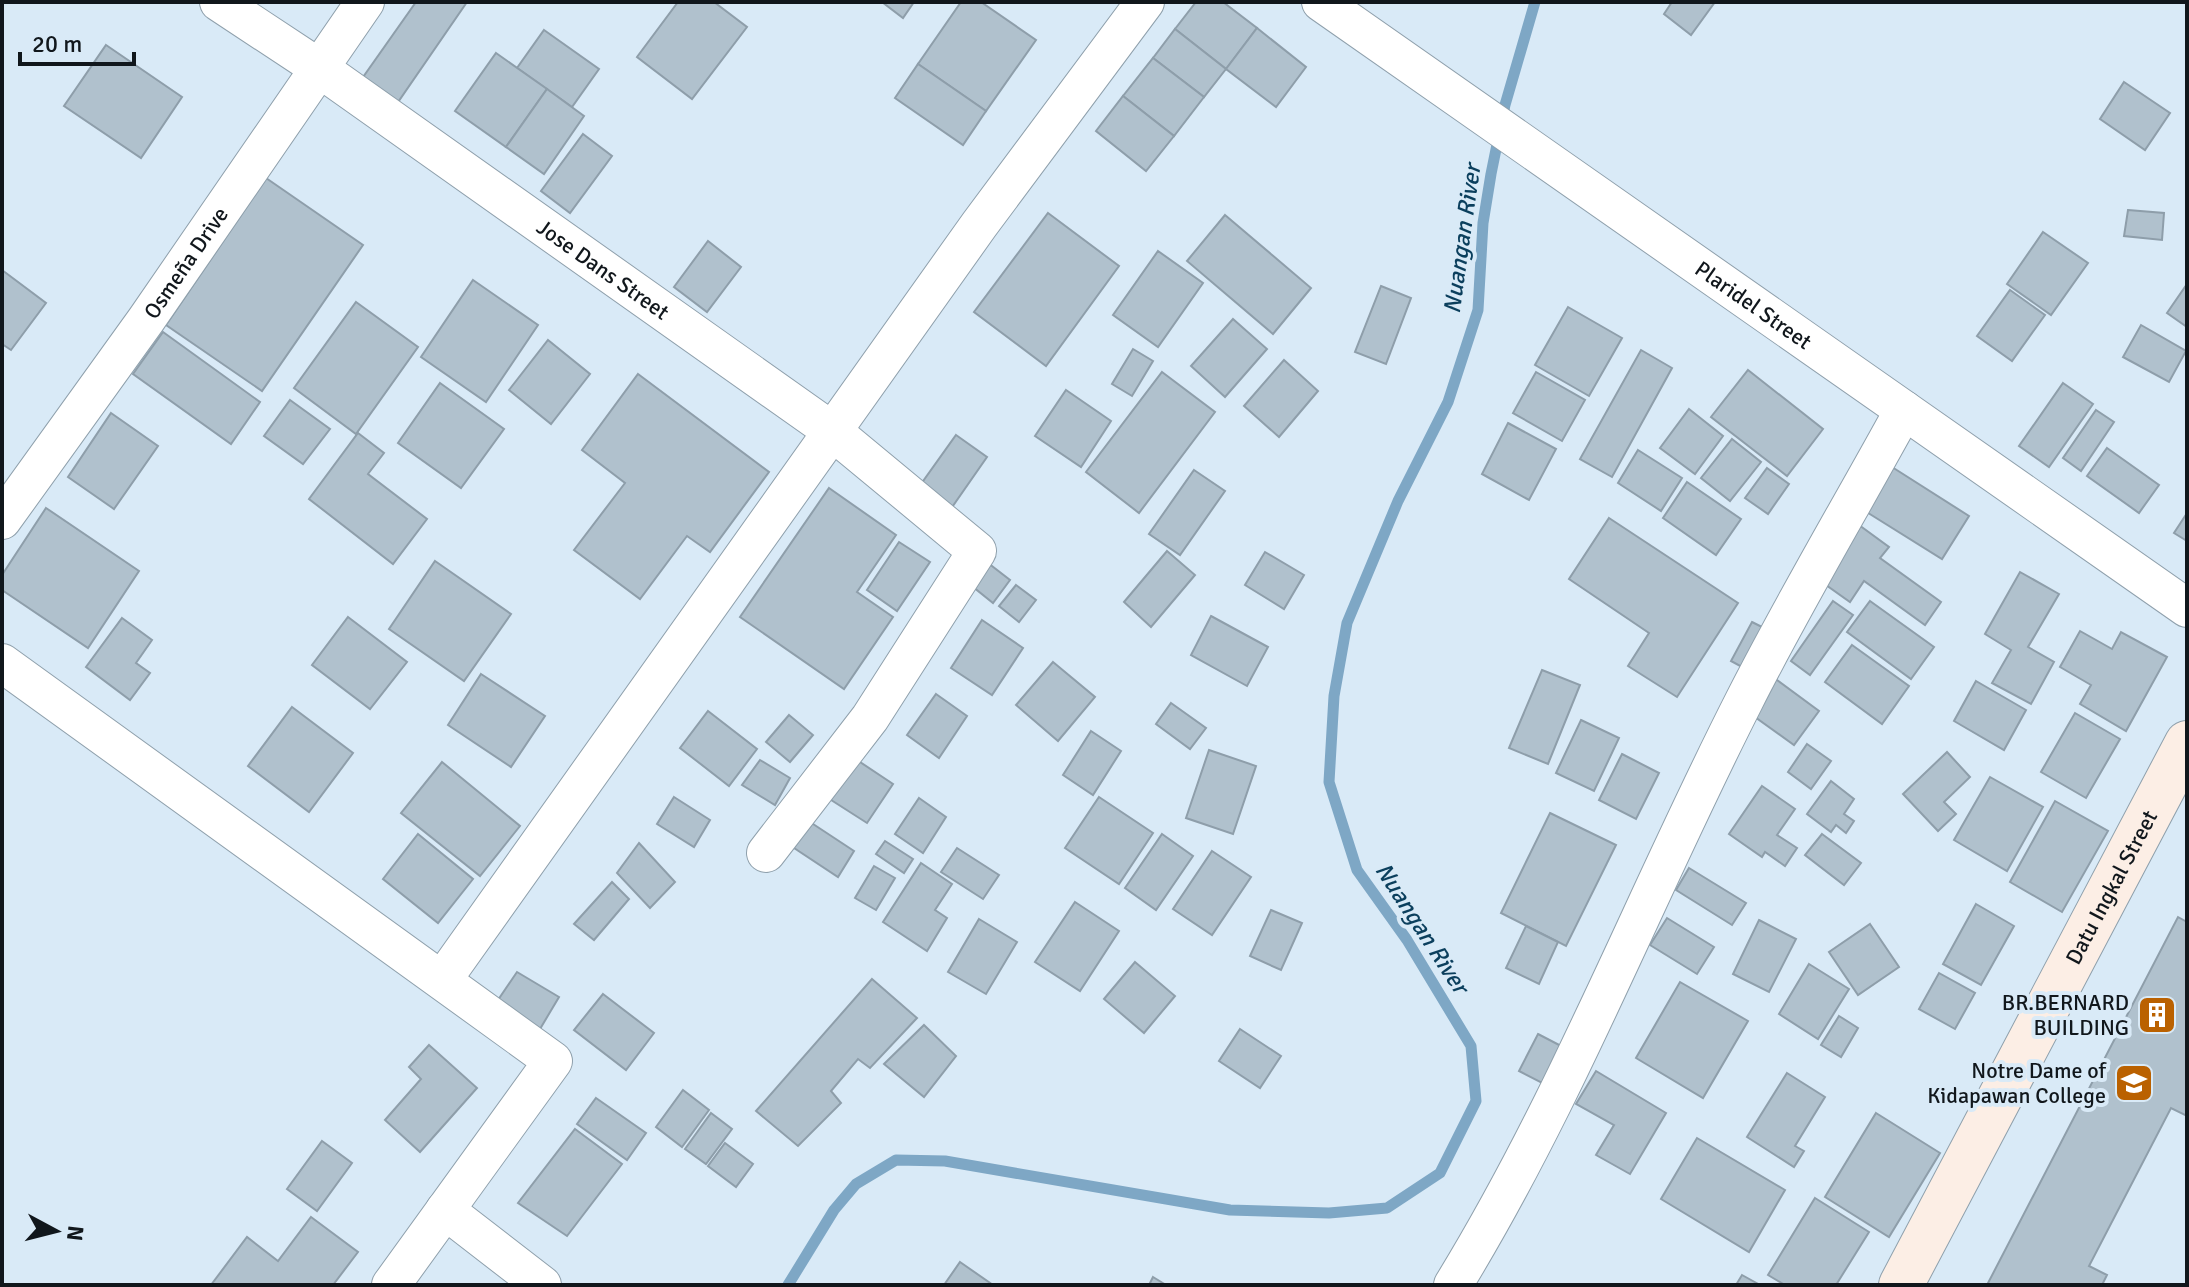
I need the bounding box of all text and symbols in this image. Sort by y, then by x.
scale bar [20,16,134,66]
text: 20 m [32,29,82,59]
water label: Nuangan River [1437,159,1488,315]
street label: Osmeña Drive [138,202,234,324]
street label: Jose Dans Street [532,213,675,326]
street label: Plaridel Street [1690,255,1817,355]
street label: Datu Ingkal Street [2060,805,2163,969]
water label: Nuangan River [1369,857,1477,1002]
place label: BR.BERNARD BUILDING [2002,989,2129,1041]
building icon: BR.BERNARD BUILDING [2136,994,2178,1036]
place label: Notre Dame of Kidapawan College [1927,1057,2108,1109]
school or university icon: Notre Dame of Kidapawan College [2113,1062,2155,1104]
north arrow [16,1191,96,1271]
text: N [61,1224,90,1243]

